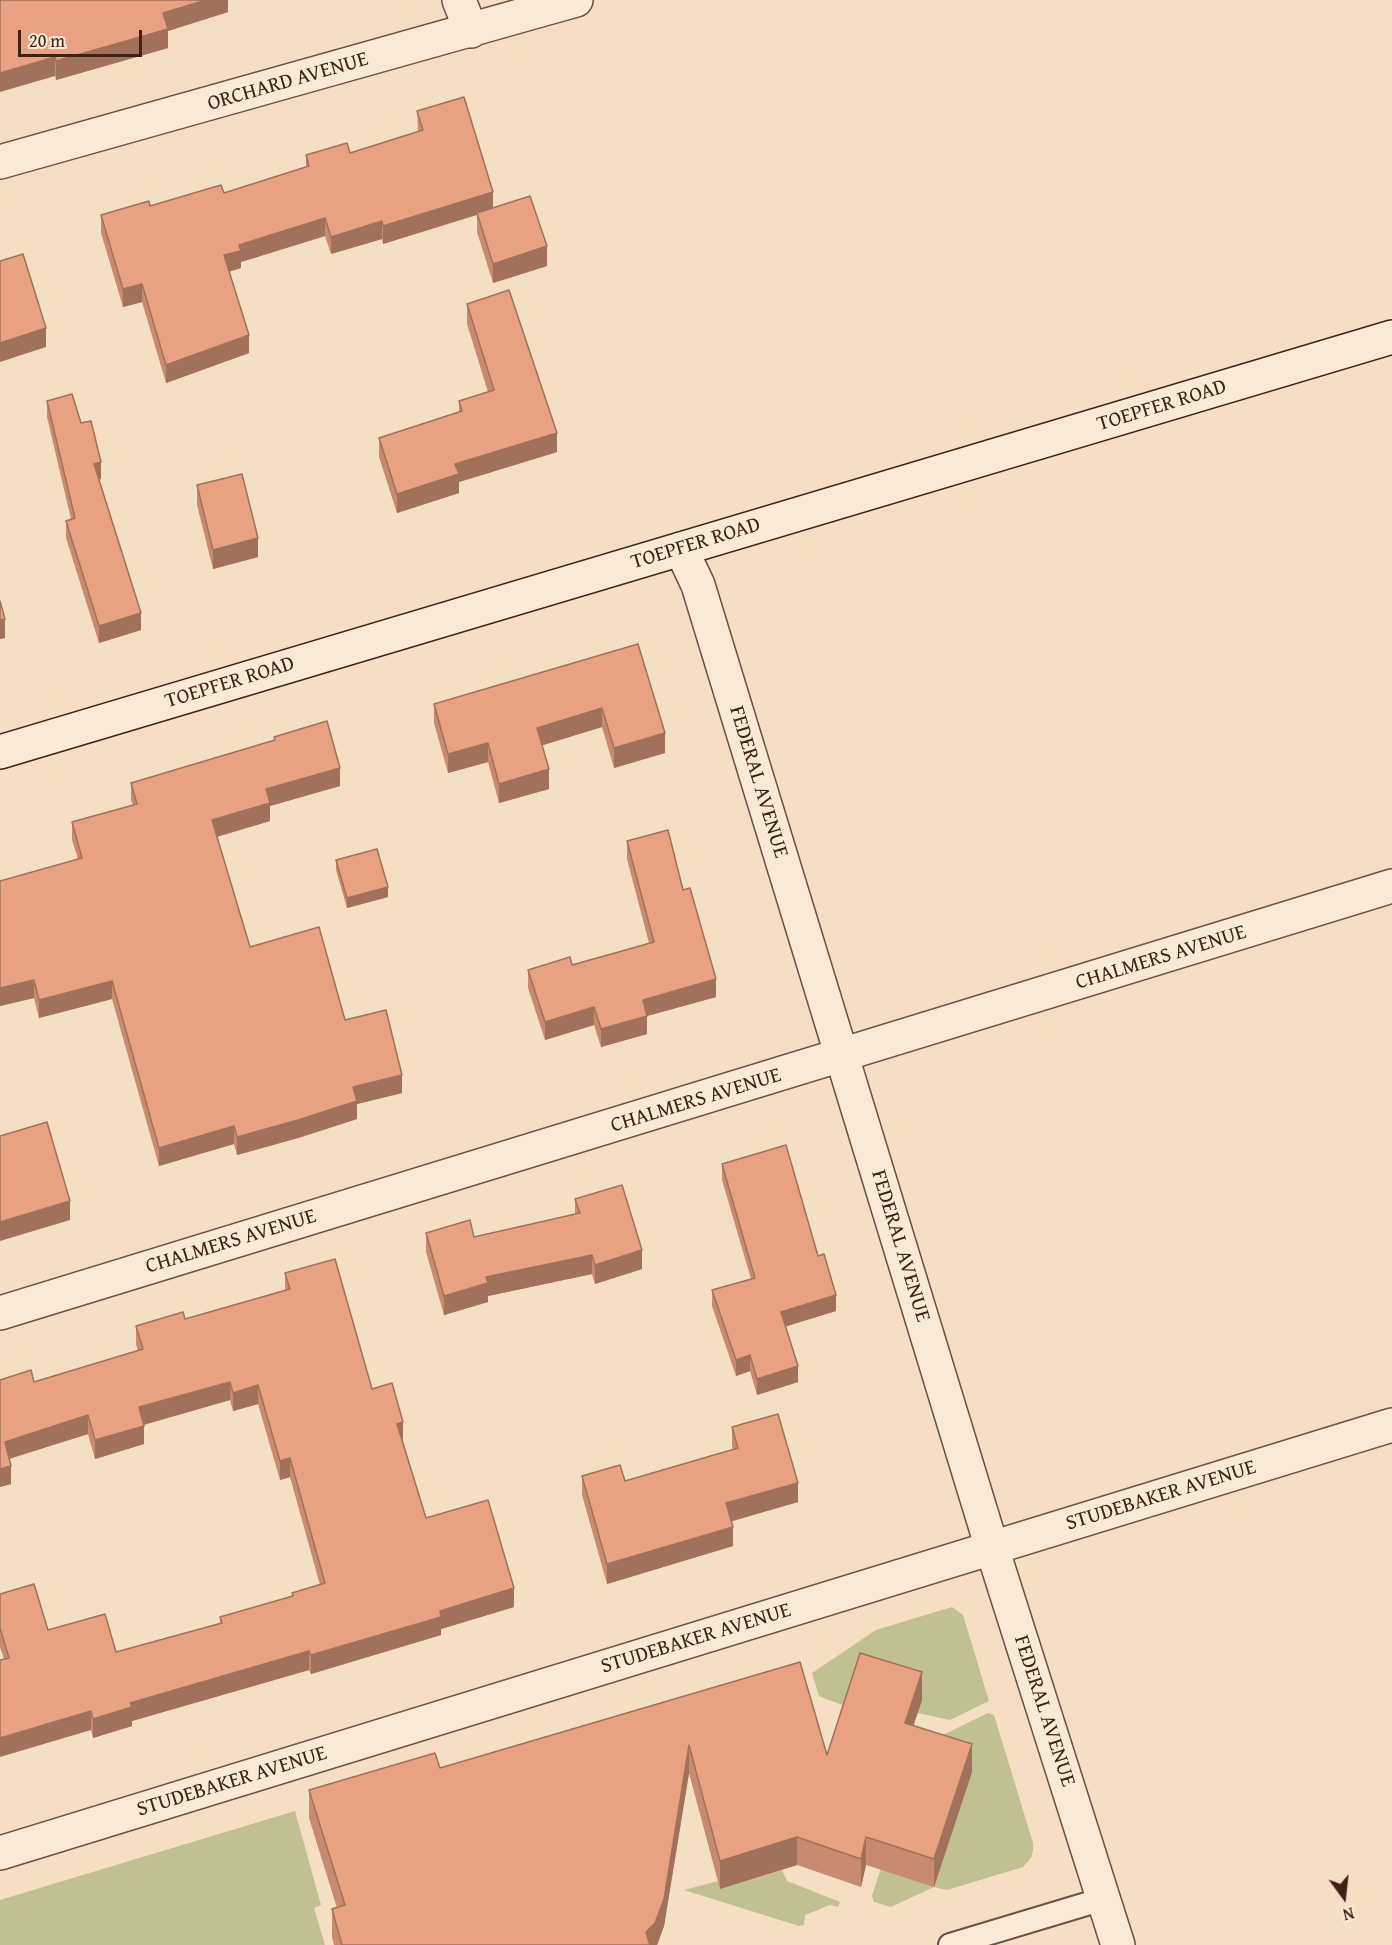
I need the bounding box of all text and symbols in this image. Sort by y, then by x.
scale bar [21,18,146,56]
text: 20 m [29,27,65,54]
street label: ORCHARD AVENUE [205,47,371,117]
street label: TOEPFER ROAD [1094,374,1230,438]
street label: TOEPFER ROAD [628,512,764,576]
street label: TOEPFER ROAD [162,651,298,715]
street label: FEDERAL AVENUE [723,703,793,861]
street label: CHALMERS AVENUE [1073,920,1249,996]
street label: CHALMERS AVENUE [608,1063,784,1139]
street label: FEDERAL AVENUE [865,1167,935,1325]
street label: CHALMERS AVENUE [143,1204,319,1280]
street label: STUDEBAKER AVENUE [1063,1455,1259,1537]
street label: STUDEBAKER AVENUE [598,1598,794,1680]
street label: FEDERAL AVENUE [1008,1632,1080,1790]
street label: STUDEBAKER AVENUE [134,1741,330,1823]
north arrow [1314,1867,1374,1927]
text: N [1340,1901,1357,1927]

